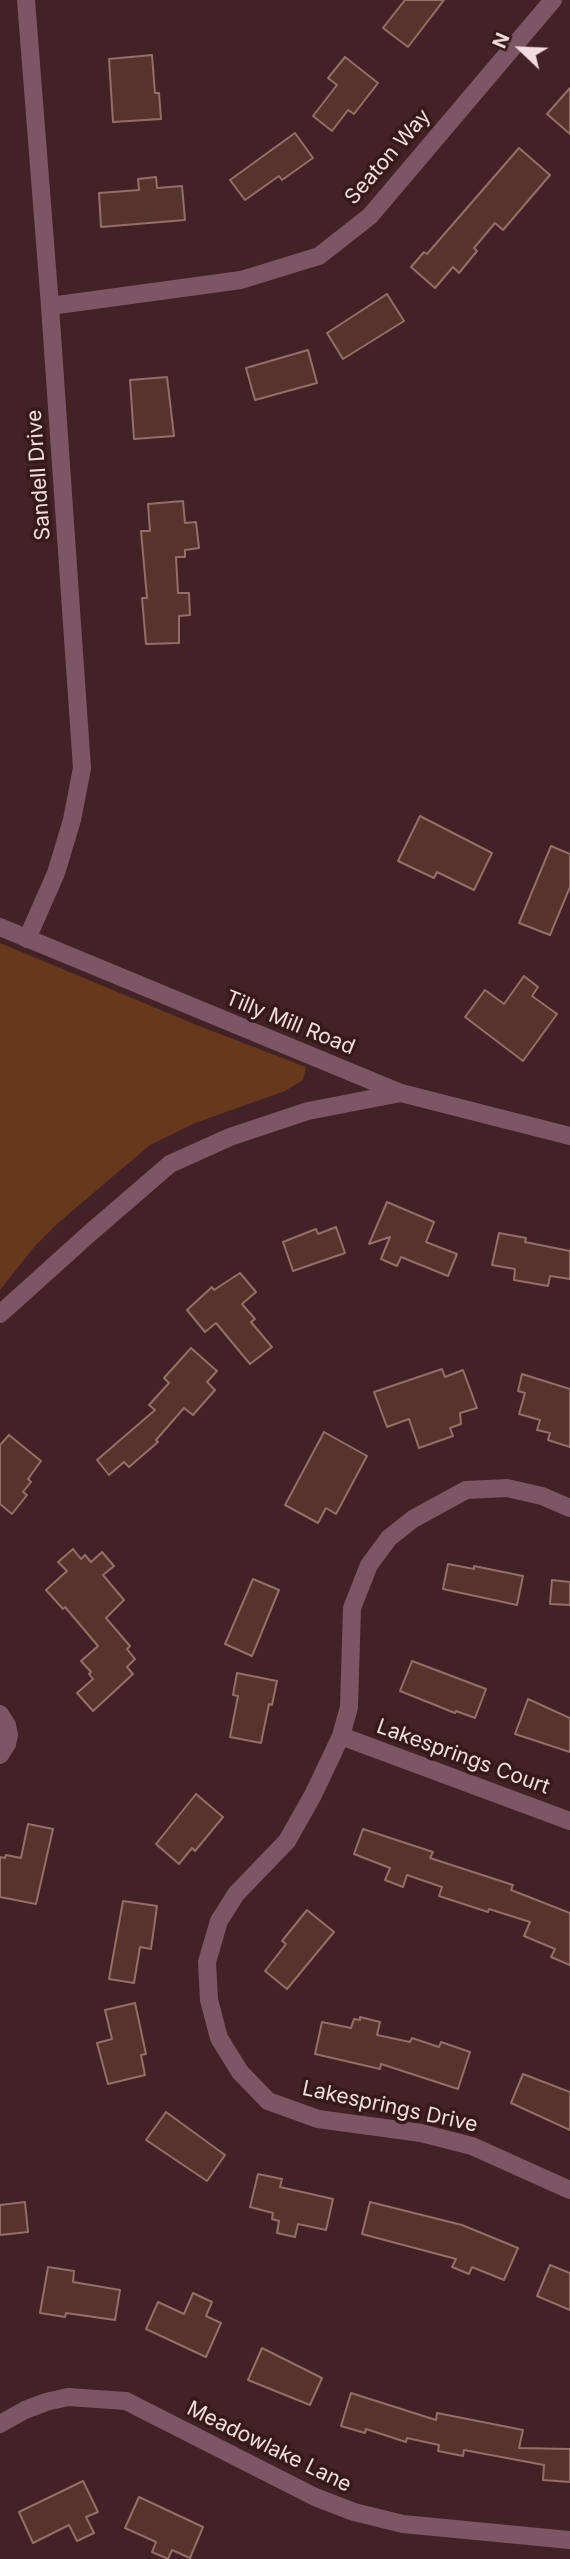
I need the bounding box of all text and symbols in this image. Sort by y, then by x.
north arrow [486,14,556,84]
text: N [488,29,515,52]
street label: Seaton Way [340,104,436,210]
street label: Sandell Drive [22,409,56,541]
street label: Tilly Mill Road [222,986,358,1060]
street label: Lakesprings Court [373,1714,553,1800]
street label: Lakesprings Drive [300,2076,480,2138]
street label: Meadowlake Lane [183,2396,355,2498]

